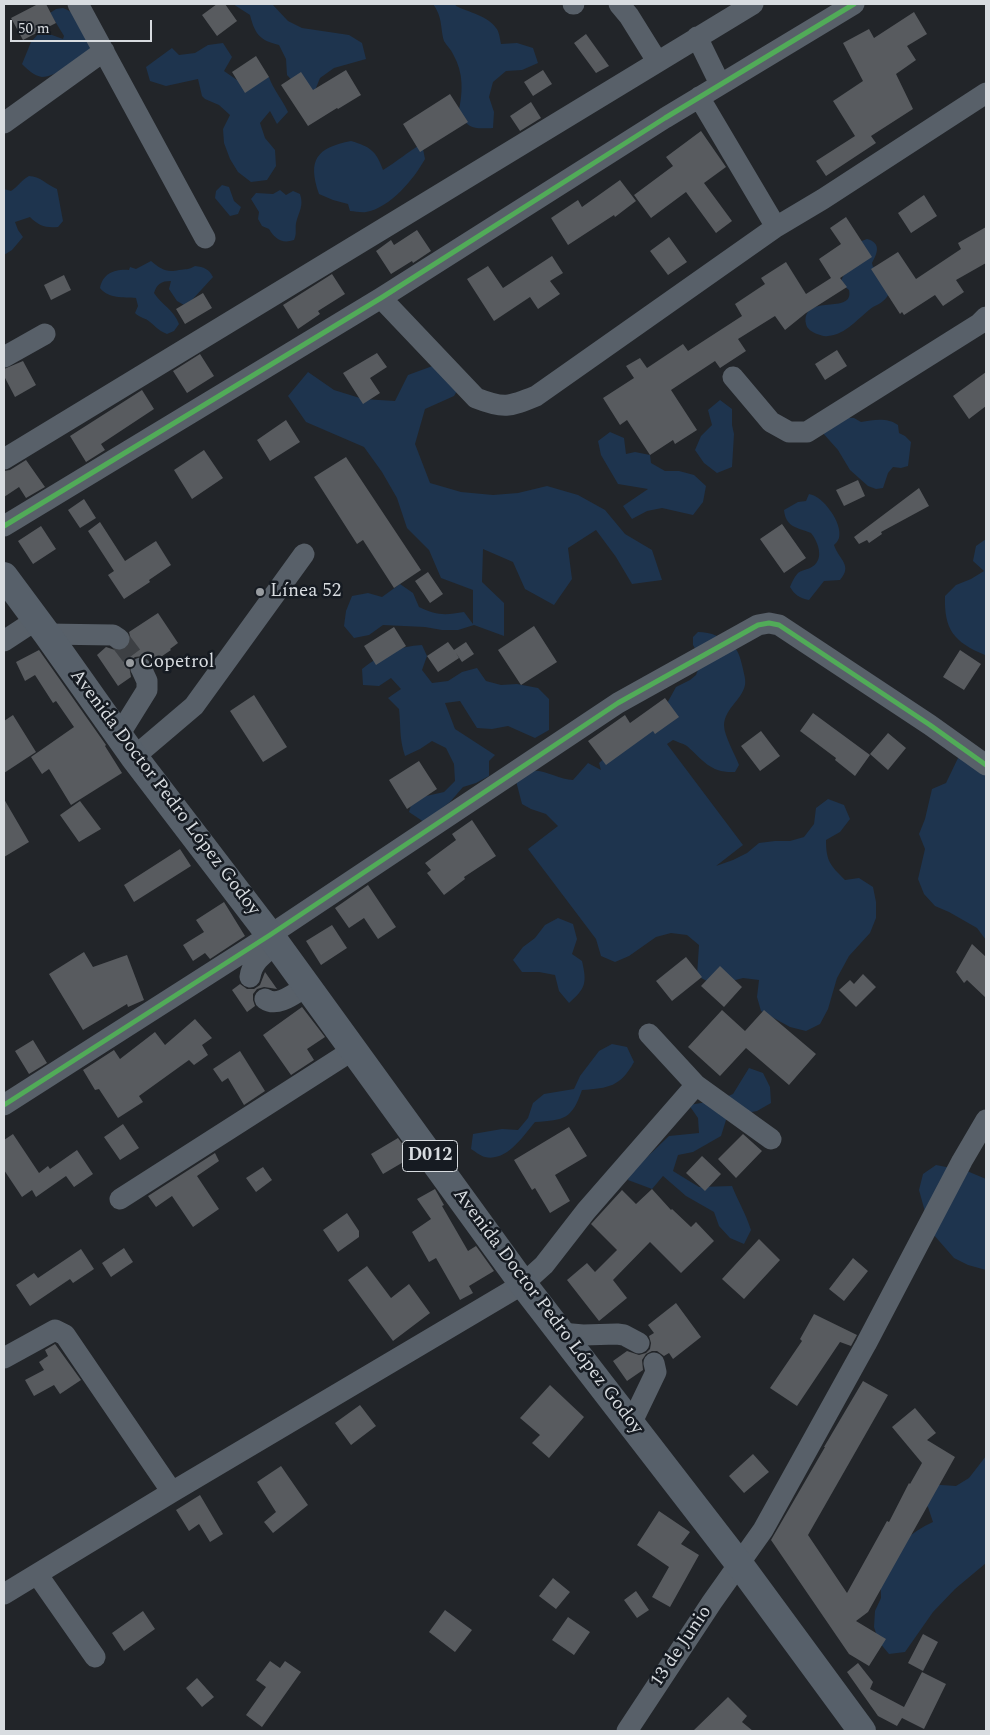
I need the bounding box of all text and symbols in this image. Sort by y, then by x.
scale bar [12,10,155,42]
text: 50 m [18,17,50,40]
place label: Línea 52 [270,581,341,603]
marker: Línea 52 [254,586,266,598]
place label: Copetrol [140,652,214,674]
marker: Copetrol [124,657,136,669]
street label: Avenida Doctor Pedro López Godoy [64,665,264,921]
road number: D012 [402,1140,458,1172]
street label: Avenida Doctor Pedro López Godoy [447,1184,647,1440]
street label: 13 de Junio [646,1602,718,1692]

